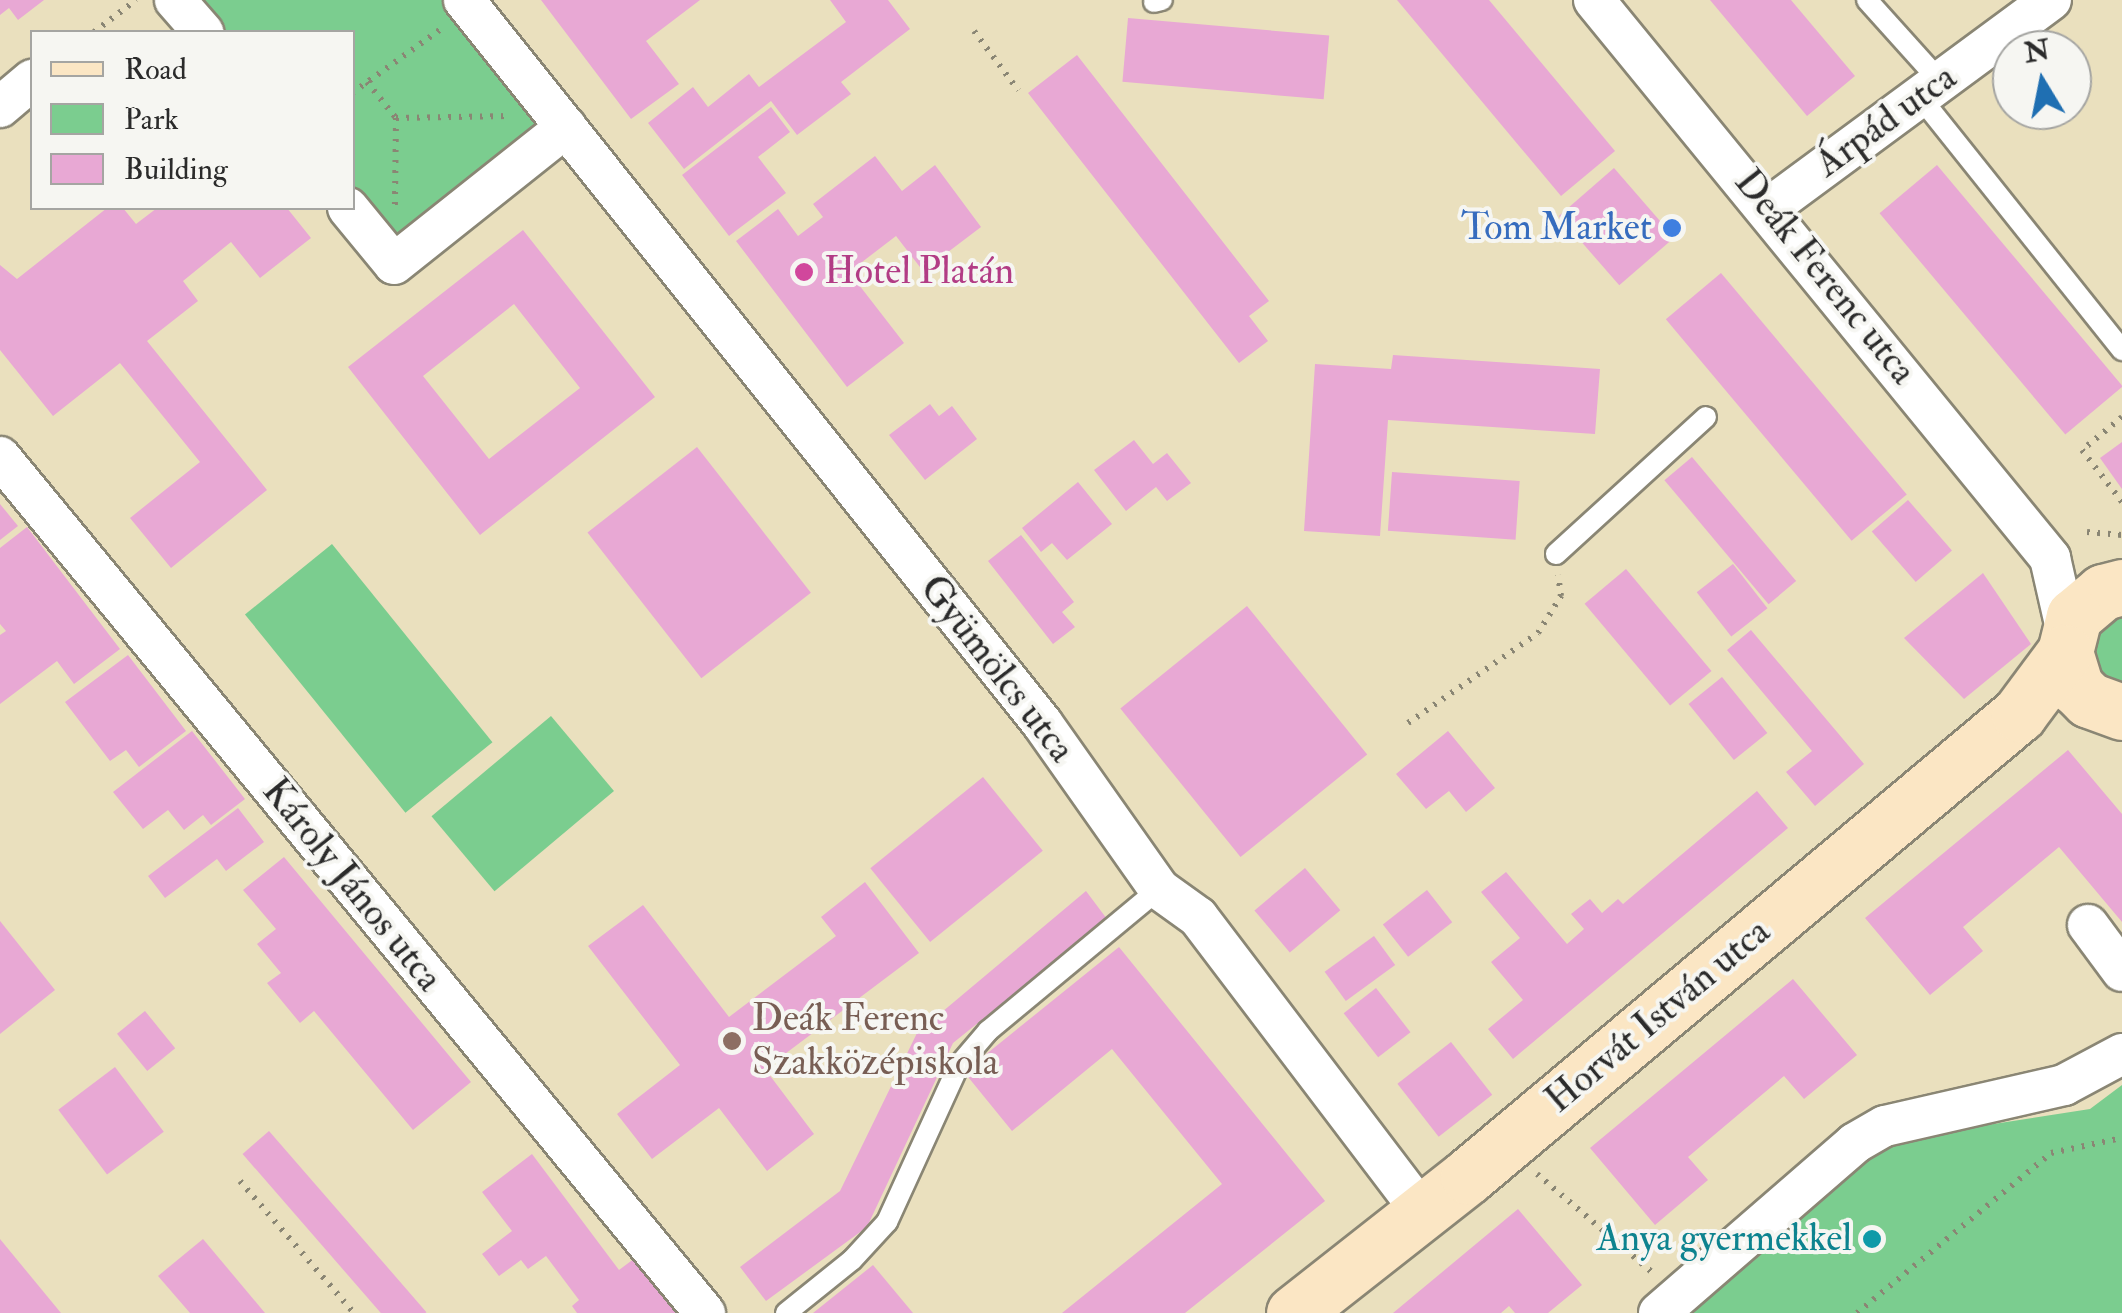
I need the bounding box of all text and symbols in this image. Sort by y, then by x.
legend [30,30,355,210]
north arrow [1992,30,2092,130]
text: N [2022,33,2052,71]
text: Road [124,51,187,88]
street label: Árpád utca [1807,55,1965,187]
text: Park [124,101,179,138]
text: Building [124,151,228,188]
street label: Deák Ferenc utca [1725,161,1925,393]
place label: Tom Market [1461,205,1652,251]
marker: Tom Market [1661,217,1683,239]
place label: Hotel Platán [824,249,1014,295]
marker: Hotel Platán [793,261,815,283]
street label: Gyümölcs utca [910,567,1084,771]
street label: Károly János utca [252,770,452,1000]
street label: Horvát István utca [1537,909,1779,1123]
place label: Deák Ferenc Szakközépiskola [752,996,998,1086]
marker: Deák Ferenc Szakközépiskola [721,1030,743,1052]
place label: Anya gyermekkel [1596,1216,1852,1262]
marker: Anya gyermekkel [1861,1228,1883,1250]

